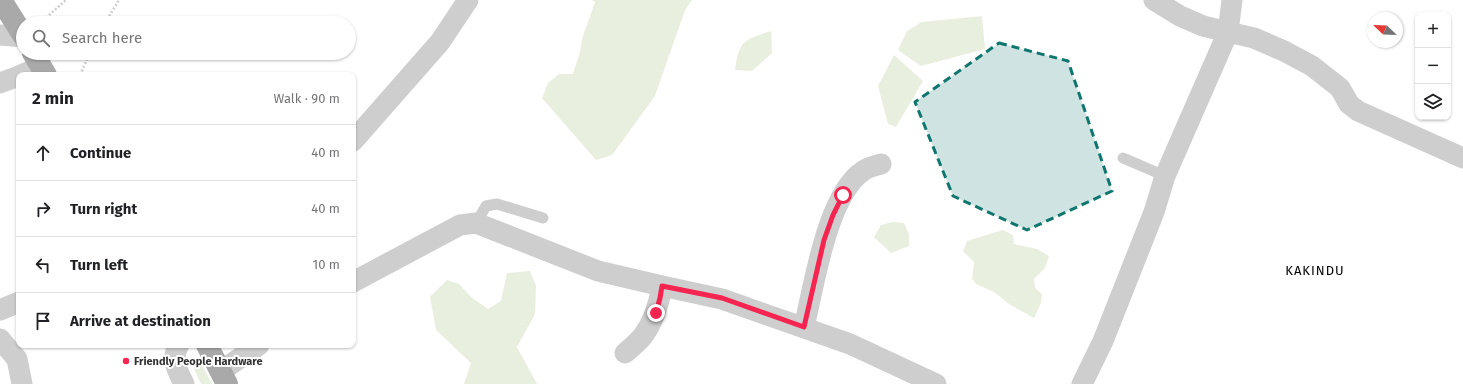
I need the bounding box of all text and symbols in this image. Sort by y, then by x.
north arrow [1367,12,1403,48]
map controls [1415,12,1451,120]
button: + [1415,12,1451,48]
search box [16,16,356,60]
icon: search [30,27,52,49]
text: Search here [62,29,142,47]
button: − [1415,48,1451,84]
button: layers [1415,84,1451,120]
text: 2 min [32,88,74,109]
text: Walk · 90 m [274,91,340,106]
icon: ahead [32,142,54,164]
text: Continue [70,144,131,162]
text: 40 m [311,145,340,160]
route start [834,186,852,204]
icon: right [32,198,54,220]
text: Turn right [70,200,137,218]
text: 40 m [311,201,340,216]
icon: left [32,254,54,276]
text: Turn left [70,256,128,274]
text: 10 m [313,257,340,272]
district label: KAKINDU [1285,263,1345,278]
route end [647,304,665,322]
icon: arrive [32,310,54,332]
text: Arrive at destination [70,312,211,330]
place label: Friendly People Hardware [134,355,263,368]
marker: Friendly People Hardware [121,356,131,366]

